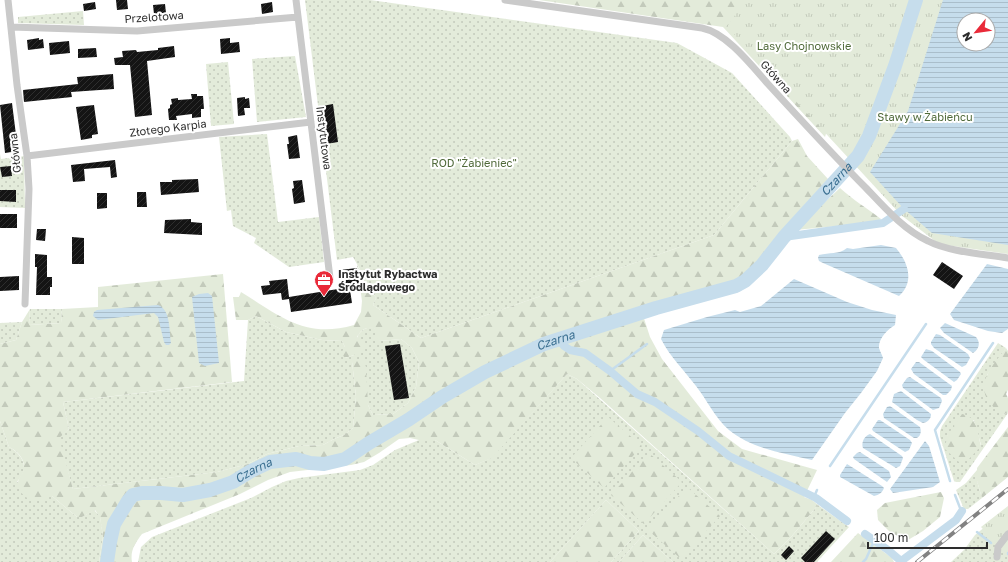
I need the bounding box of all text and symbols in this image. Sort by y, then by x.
street label: Przelotowa [124,8,184,25]
north arrow [956,12,996,52]
text: N [959,30,975,44]
park label: Lasy Chojnowskie [757,39,851,52]
street label: Główna [758,57,795,96]
street label: Instytutowa [314,105,335,171]
park label: Stawy w Żabieńcu [877,110,973,123]
street label: Złotego Karpia [129,116,207,139]
street label: Główna [6,133,23,174]
park label: ROD "Żabieniec" [431,156,517,169]
water label: Czarna [817,158,856,199]
place label: Instytut Rybactwa Śródlądowego [338,267,437,293]
office icon: Instytut Rybactwa Śródlądowego [313,269,335,297]
water label: Czarna [533,326,577,354]
water label: Czarna [232,454,275,486]
scale bar [868,524,987,550]
text: 100 m [874,530,908,545]

